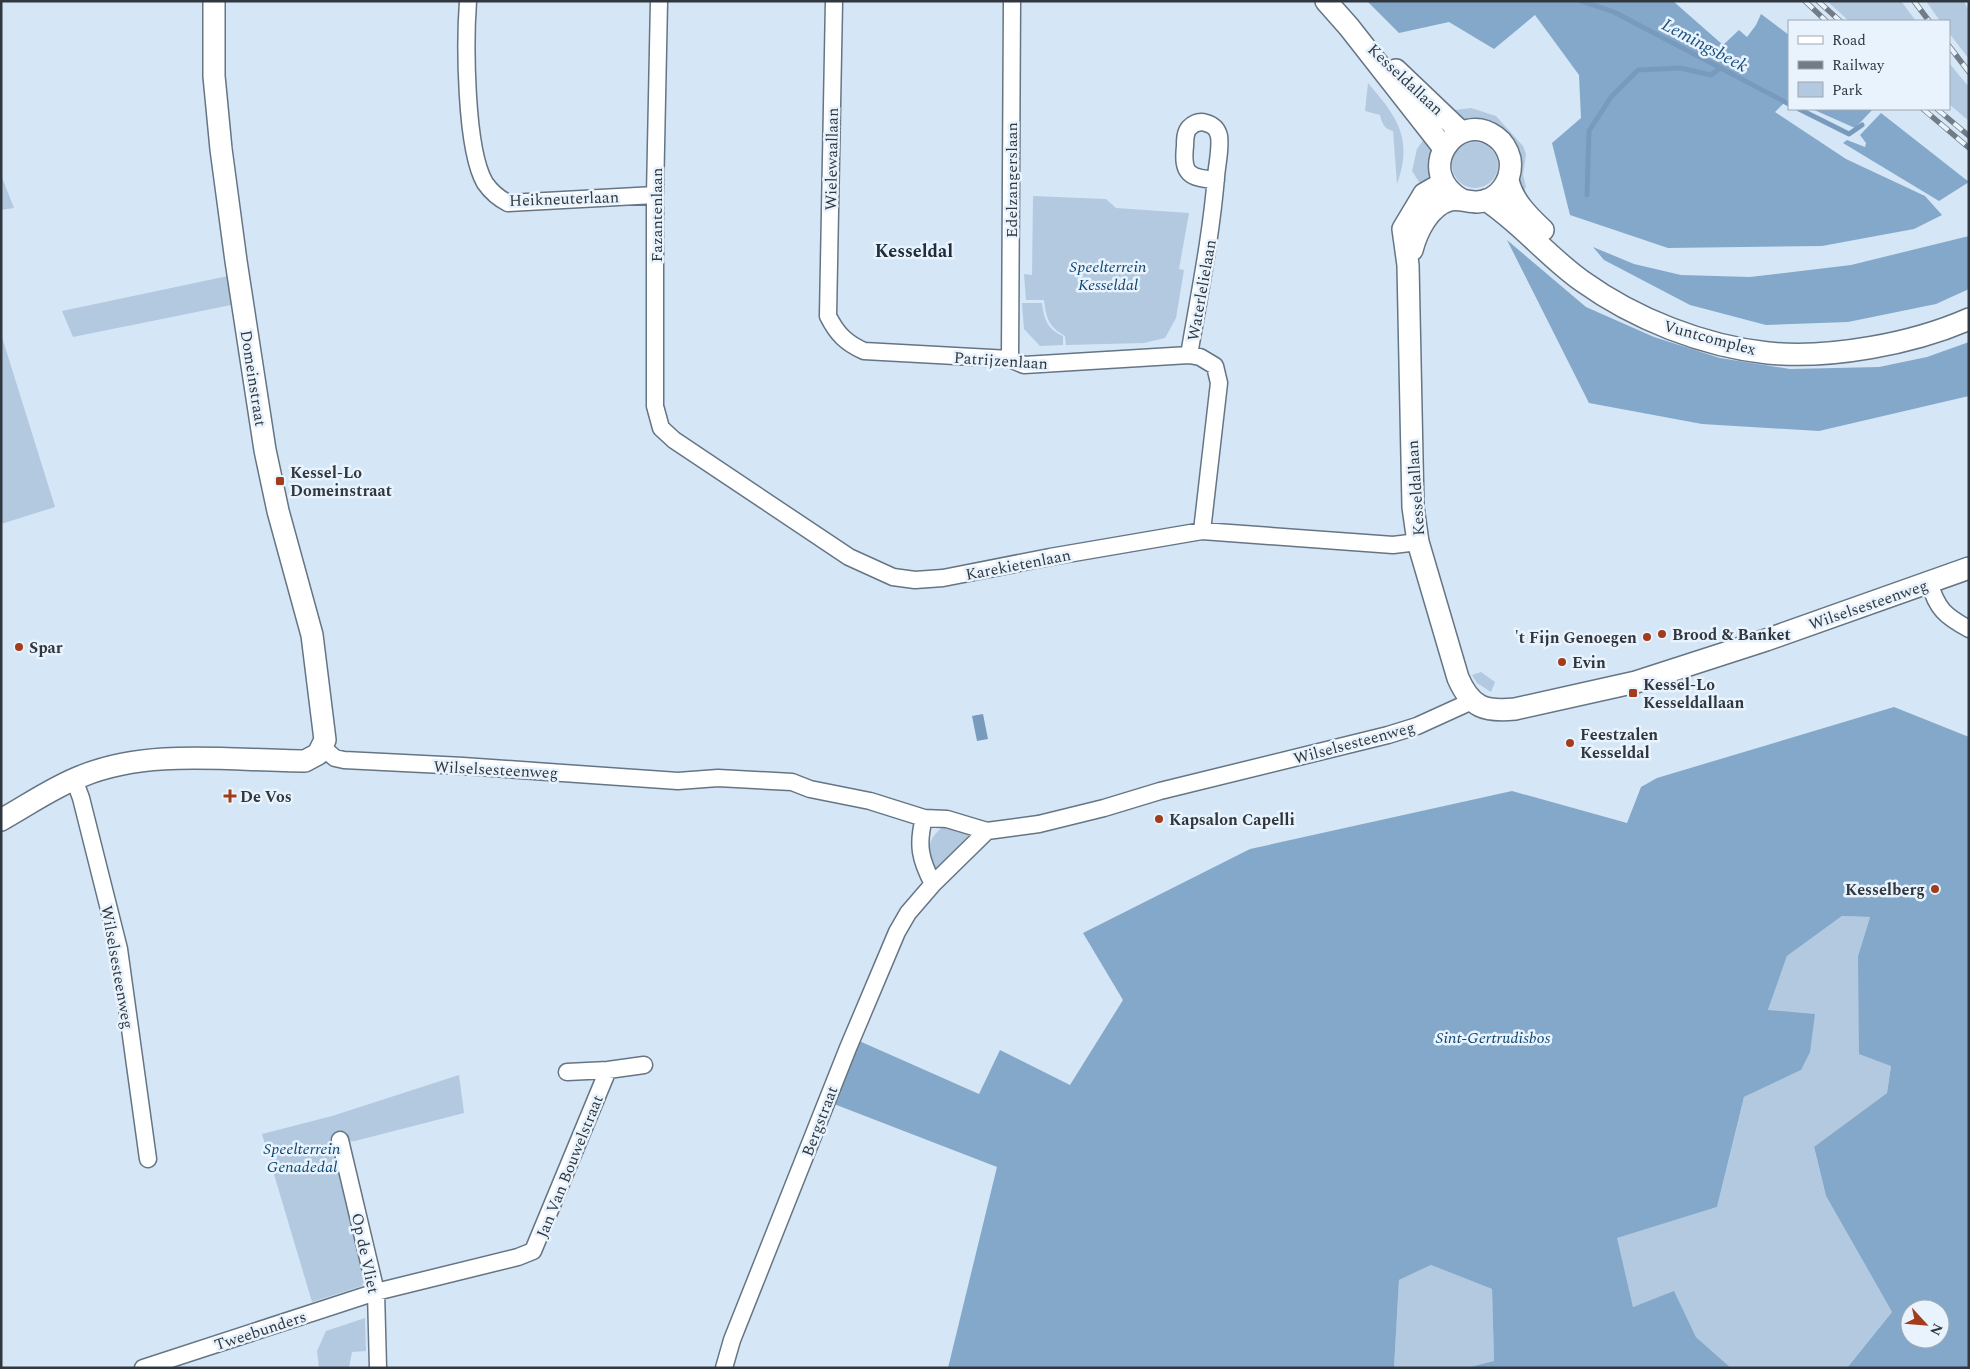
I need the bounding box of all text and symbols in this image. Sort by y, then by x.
water label: Lemingsbeek [1657,11,1753,80]
legend [1788,20,1950,110]
text: Road [1832,29,1866,52]
street label: Kesseldallaan [1362,38,1449,121]
text: Railway [1832,54,1885,77]
text: Park [1832,79,1863,102]
street label: Wielewaallaan [819,107,845,211]
street label: Edelzangerslaan [1000,122,1024,238]
street label: Fazantenlaan [645,168,669,262]
street label: Heikneuterlaan [509,185,619,213]
district label: Kesseldal [875,238,953,265]
street label: Waterlelielaan [1181,238,1223,343]
park label: Speelterrein Kesseldal [1069,255,1147,297]
street label: Vuntcomplex [1661,314,1759,362]
street label: Domeinstraat [234,328,273,428]
street label: Patrijzenlaan [953,346,1049,376]
street label: Kesseldallaan [1401,439,1431,537]
place label: Kessel-Lo Domeinstraat [290,461,392,503]
marker: Kessel-Lo Domeinstraat [274,475,286,487]
street label: Karekietenlaan [963,543,1073,587]
street label: Wilselsesteenweg [1805,573,1931,637]
place label: Brood & Banket [1672,623,1791,647]
place label: 't Fijn Genoegen [1515,626,1637,650]
marker: Brood & Banket [1656,628,1668,640]
marker: 't Fijn Genoegen [1641,631,1653,643]
place label: Spar [29,636,63,660]
marker: Spar [13,641,25,653]
place label: Evin [1572,651,1606,675]
marker: Evin [1556,656,1568,668]
place label: Kessel-Lo Kesseldallaan [1643,673,1744,715]
marker: Kessel-Lo Kesseldallaan [1627,687,1639,699]
street label: Wilselsesteenweg [1291,715,1418,771]
place label: Feestzalen Kesseldal [1580,723,1658,765]
marker: Feestzalen Kesseldal [1564,737,1576,749]
street label: Wilselsesteenweg [433,755,559,785]
place label: De Vos [240,785,292,809]
marker: De Vos [224,790,236,802]
place label: Kapsalon Capelli [1169,808,1295,832]
marker: Kapsalon Capelli [1153,813,1165,825]
place label: Kesselberg [1845,878,1925,902]
marker: Kesselberg [1929,883,1941,895]
street label: Wilselsesteenweg [94,904,140,1031]
park label: Sint-Gertrudisbos [1436,1026,1551,1050]
street label: Bergstraat [796,1082,844,1160]
street label: Jan Van Bouwelstraat [530,1091,610,1241]
park label: Speelterrein Genadedal [263,1137,341,1179]
street label: Op de Vliet [345,1211,385,1296]
north arrow [1900,1299,1950,1349]
street label: Tweebunders [211,1305,309,1357]
text: N [1924,1320,1948,1339]

